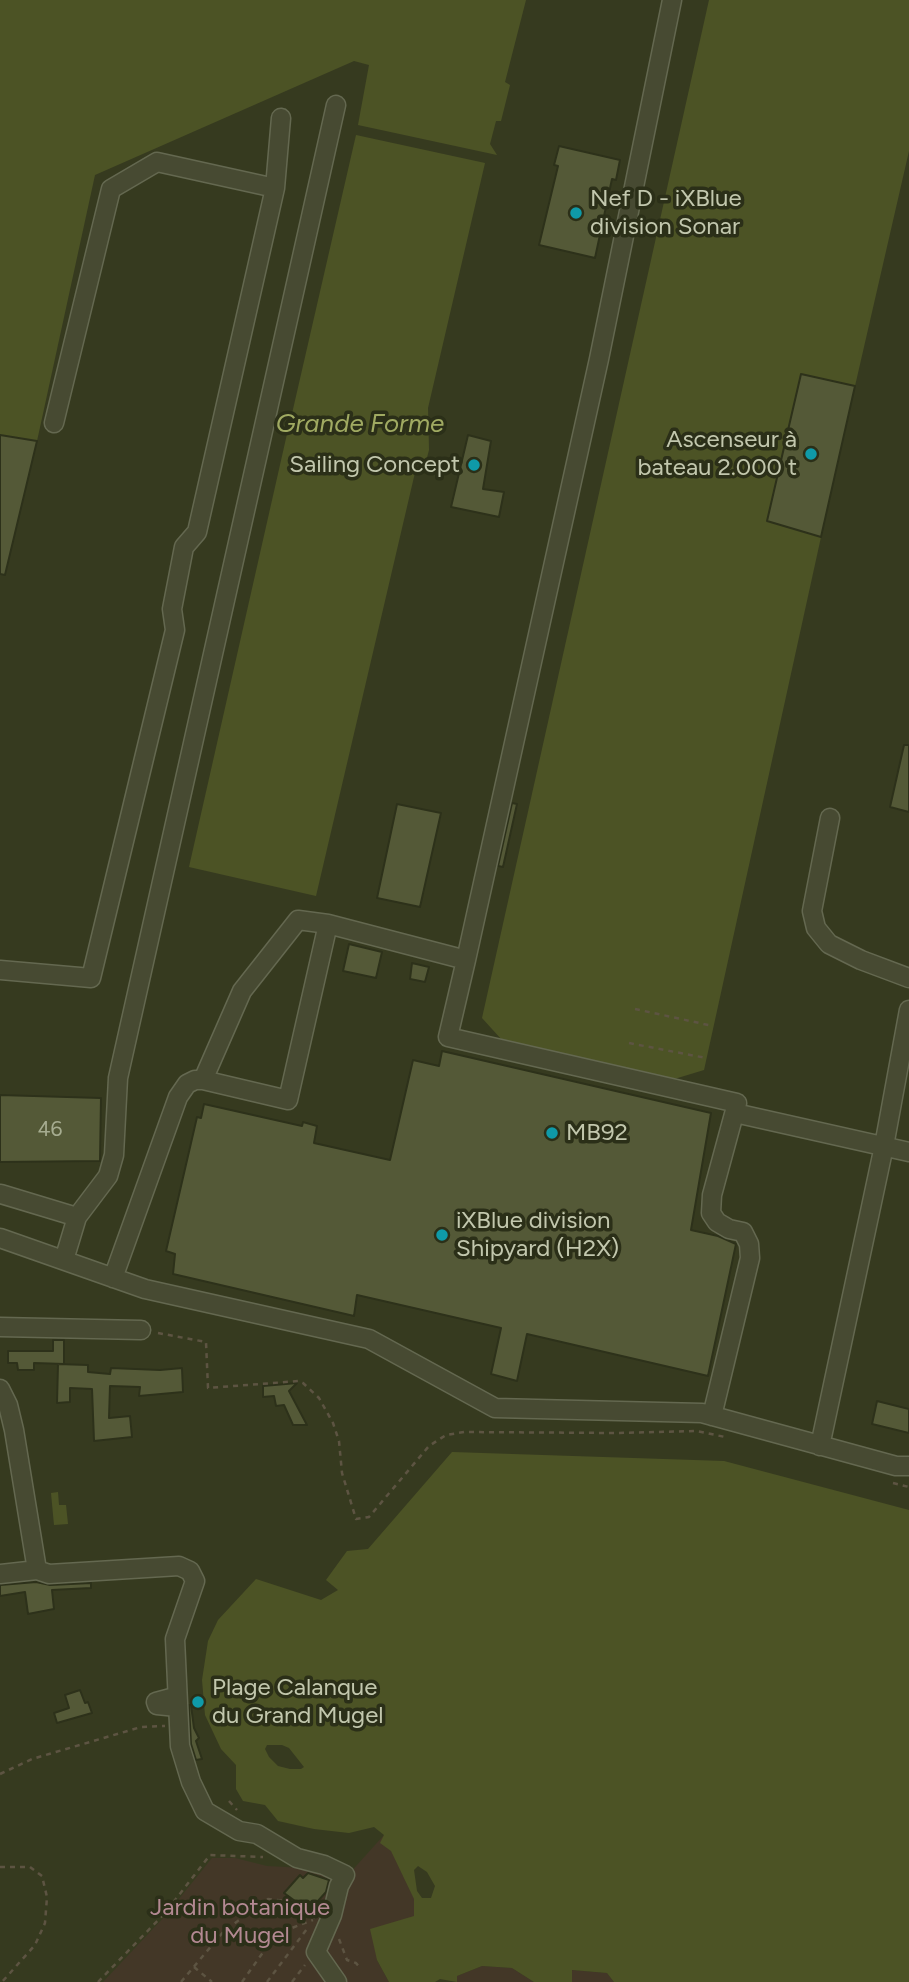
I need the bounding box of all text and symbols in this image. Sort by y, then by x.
place label: Nef D - iXBlue division Sonar [590,185,742,241]
marker: Nef D - iXBlue division Sonar [568,205,584,221]
water label: Grande Forme [276,408,444,440]
place label: Ascenseur à bateau 2.000 t [637,426,797,482]
marker: Ascenseur à bateau 2.000 t [803,446,819,462]
place label: Sailing Concept [289,451,460,479]
marker: Sailing Concept [466,457,482,473]
house number: 46 [38,1117,62,1143]
place label: MB92 [566,1119,628,1147]
marker: MB92 [544,1125,560,1141]
place label: iXBlue division Shipyard (H2X) [456,1207,619,1263]
marker: iXBlue division Shipyard (H2X) [434,1227,450,1243]
place label: Plage Calanque du Grand Mugel [212,1674,384,1730]
marker: Plage Calanque du Grand Mugel [190,1694,206,1710]
park label: Jardin botanique du Mugel [150,1894,330,1950]

